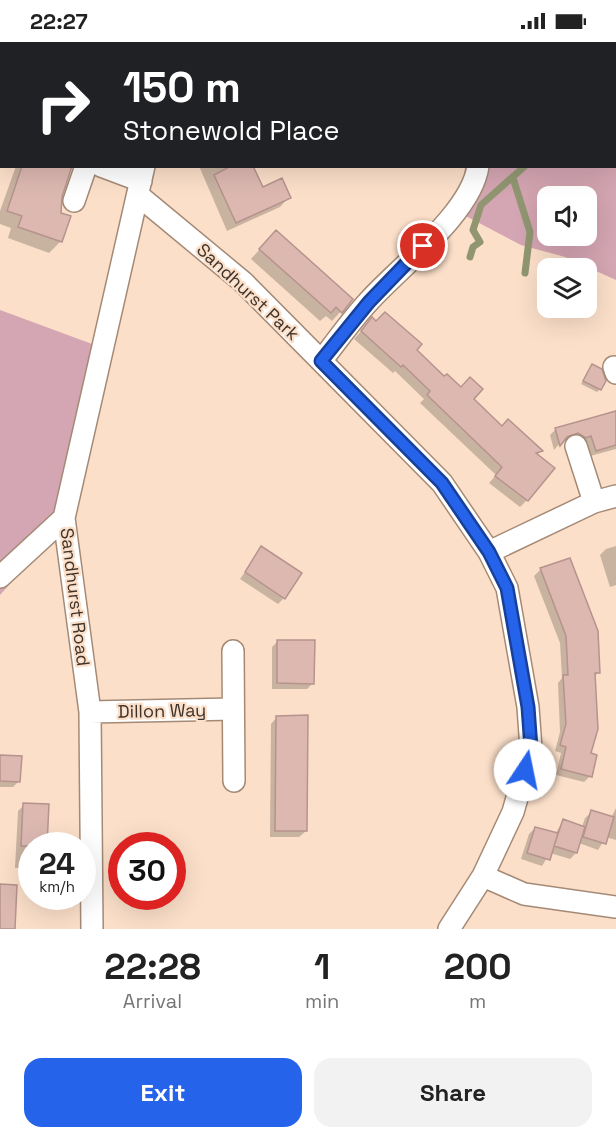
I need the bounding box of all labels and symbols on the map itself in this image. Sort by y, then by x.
pin [397,220,448,271]
street label: Sandhurst Park [192,238,305,345]
street label: Sandhurst Road [56,527,95,667]
street label: Dillon Way [118,698,206,723]
position arrow [493,738,557,802]
speed limit sign: 30 [108,832,186,910]

